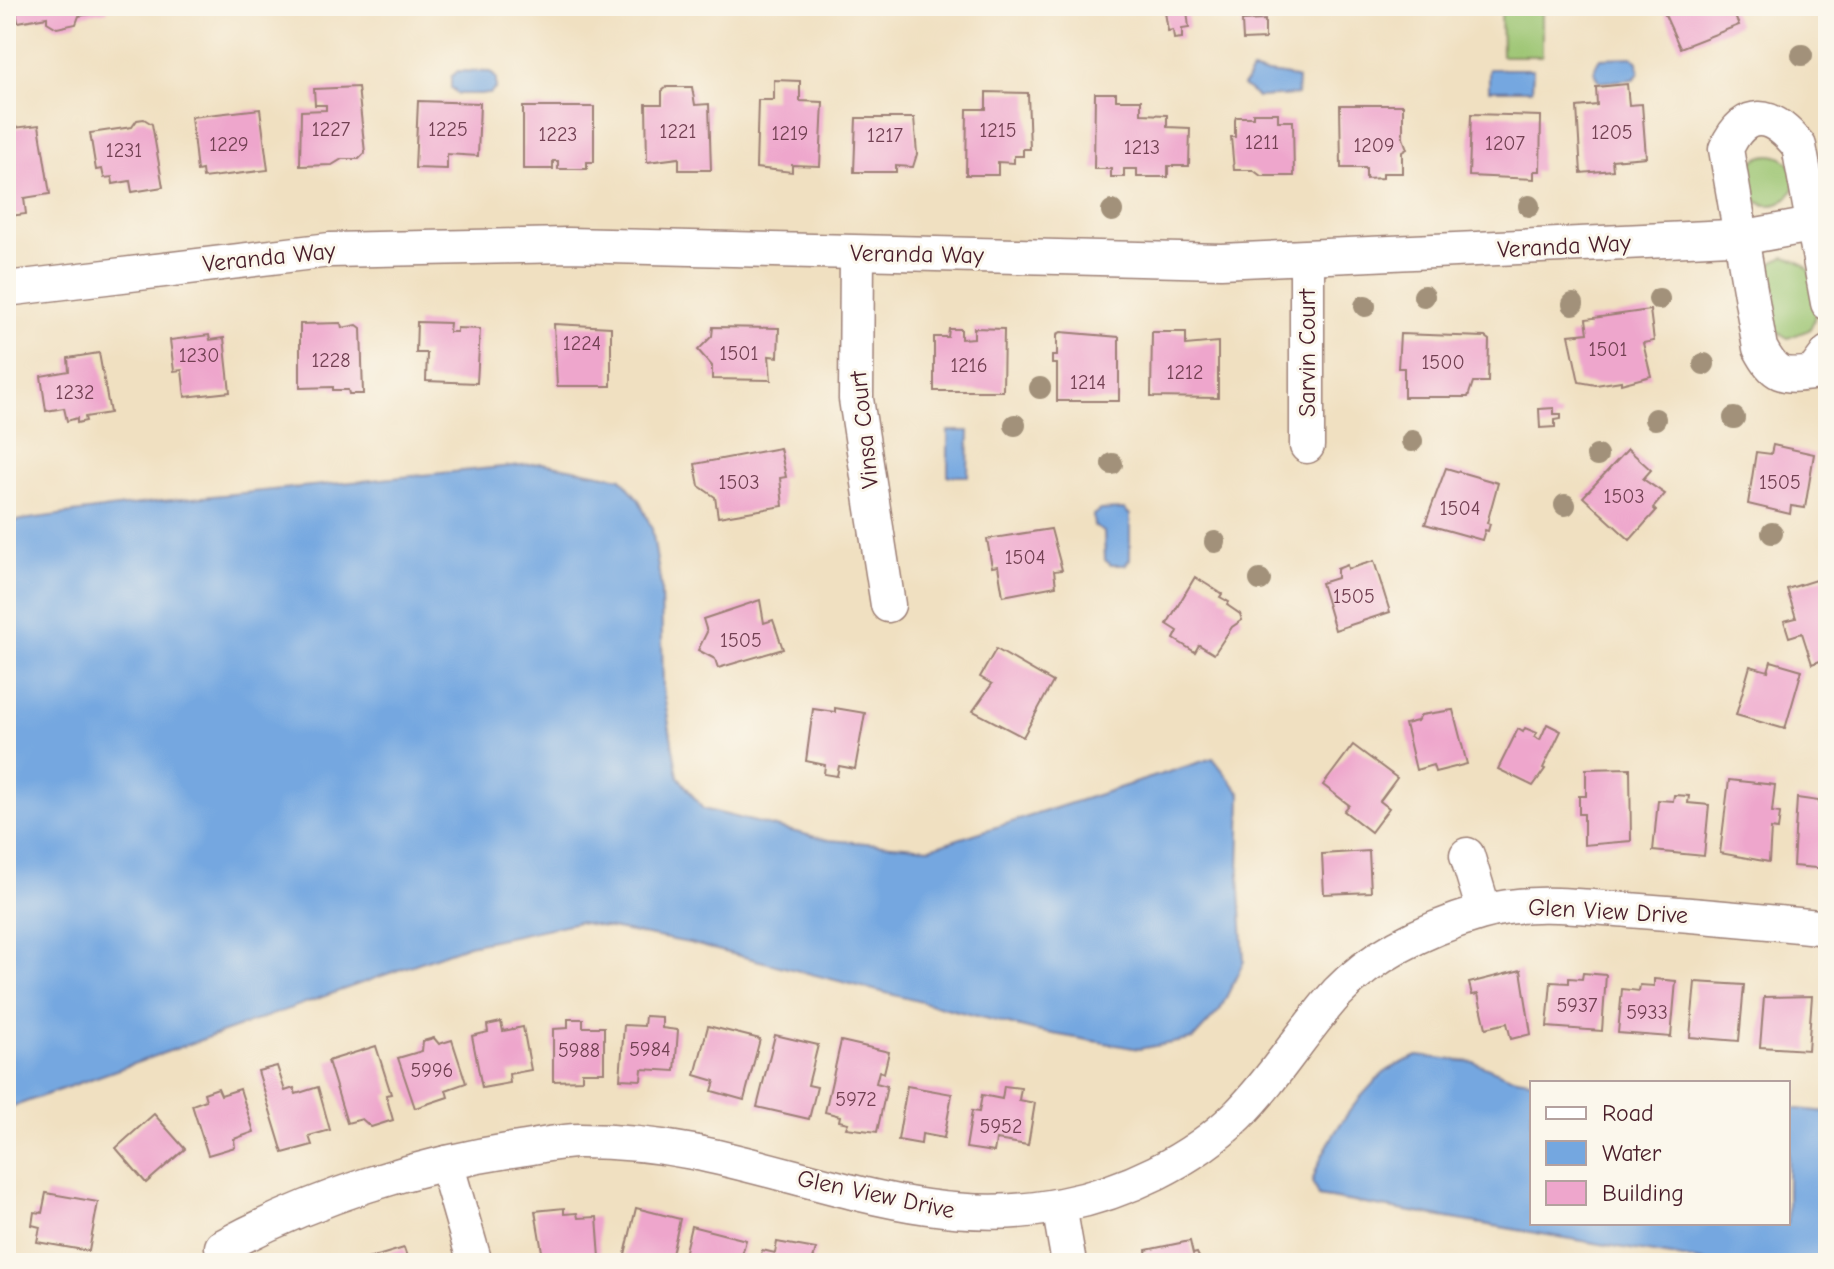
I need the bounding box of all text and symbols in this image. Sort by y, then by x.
house number: 1227 [312,118,351,141]
house number: 1225 [428,118,468,141]
house number: 1215 [979,119,1017,142]
house number: 1221 [660,120,696,143]
house number: 1205 [1591,121,1633,144]
house number: 1219 [772,122,808,145]
house number: 1223 [539,123,577,146]
house number: 1217 [867,124,903,147]
house number: 1211 [1245,131,1279,154]
house number: 1207 [1485,132,1526,155]
house number: 1229 [209,133,249,156]
house number: 1209 [1353,134,1395,157]
house number: 1213 [1124,136,1160,159]
house number: 1231 [106,139,142,162]
street label: Veranda Way [1497,229,1632,263]
street label: Veranda Way [201,236,337,278]
street label: Veranda Way [850,239,984,269]
street label: Sarvin Court [1293,288,1321,417]
house number: 1224 [563,332,601,355]
house number: 1501 [1589,338,1627,361]
house number: 1501 [720,342,758,365]
house number: 1230 [179,344,219,367]
house number: 1228 [311,349,351,372]
house number: 1500 [1421,351,1465,374]
house number: 1216 [950,354,988,377]
house number: 1212 [1167,361,1203,384]
street label: Vinsa Court [844,369,884,490]
house number: 1214 [1070,371,1106,394]
house number: 1232 [56,381,94,404]
house number: 1503 [718,471,760,494]
house number: 1505 [1759,471,1801,494]
house number: 1503 [1603,485,1645,508]
house number: 1504 [1440,497,1480,520]
house number: 1504 [1005,546,1045,569]
house number: 1505 [1333,585,1375,608]
house number: 1505 [720,629,762,652]
street label: Glen View Drive [1527,893,1689,929]
house number: 5937 [1556,994,1598,1017]
house number: 5933 [1626,1001,1668,1024]
house number: 5984 [629,1038,671,1061]
house number: 5988 [558,1039,600,1062]
house number: 5996 [411,1059,453,1082]
legend [1530,1081,1790,1225]
house number: 5972 [835,1088,877,1111]
text: Road [1602,1099,1654,1127]
house number: 5952 [980,1115,1022,1138]
text: Water [1602,1139,1662,1167]
street label: Glen View Drive [795,1164,957,1224]
text: Building [1602,1179,1684,1207]

